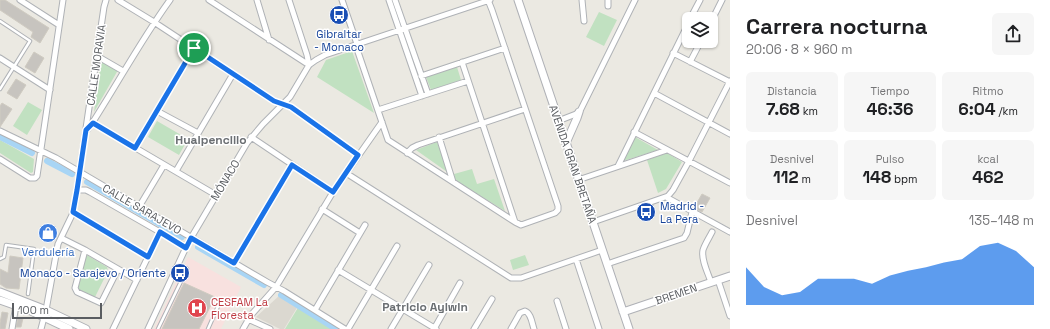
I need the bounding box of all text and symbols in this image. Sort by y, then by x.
bus stop icon: Gibraltar - Monaco [328,4,350,26]
map controls [682,12,718,48]
button: layers [682,12,718,48]
text: Carrera nocturna [746,12,927,40]
button: share [992,13,1034,55]
street label: CALLE MORAVIA [83,24,109,106]
place label: Gibraltar - Monaco [314,27,364,54]
pin [177,31,211,65]
icon: arrive [183,37,205,59]
text: 20:06 · 8 × 960 m [746,41,852,58]
text: Distancia [767,84,817,98]
text: Tiempo [871,84,909,98]
text: Ritmo [973,84,1003,98]
text: 7.68 [766,98,800,120]
text: 46:36 [866,98,914,120]
text: 6:04 [958,98,996,120]
street label: AVENIDA GRAN BRETAÑA [546,103,600,225]
text: km [800,104,818,118]
text: /km [996,104,1018,118]
district label: Hualpencillo [175,132,247,148]
text: Desnivel [770,152,814,166]
text: Pulso [876,152,904,166]
text: kcal [977,152,999,166]
street label: MÓNACO [206,156,243,203]
text: 112 [773,166,799,188]
text: 148 [862,166,891,188]
text: 462 [972,166,1004,188]
text: m [799,172,811,186]
text: bpm [891,172,918,186]
street label: CALLE SARAJEVO [100,181,184,237]
place label: Madrid - La Pera [660,199,704,226]
bus stop icon: Madrid - La Pera [635,201,657,223]
text: Desnivel [746,212,798,229]
text: 135–148 m [969,212,1034,229]
shop icon: Verdulería [37,222,59,244]
place label: Verdulería [21,245,75,259]
bus stop icon: Monaco - Sarajevo / Oriente [169,262,191,284]
place label: Monaco - Sarajevo / Oriente [20,266,166,280]
street label: BREMEN [653,280,699,308]
place label: CESFAM La Floresta [211,295,269,322]
hospital icon: CESFAM La Floresta [186,297,208,319]
district label: Patricio Aylwin [382,299,468,315]
scale bar [12,301,102,320]
text: 100 m [18,303,49,317]

